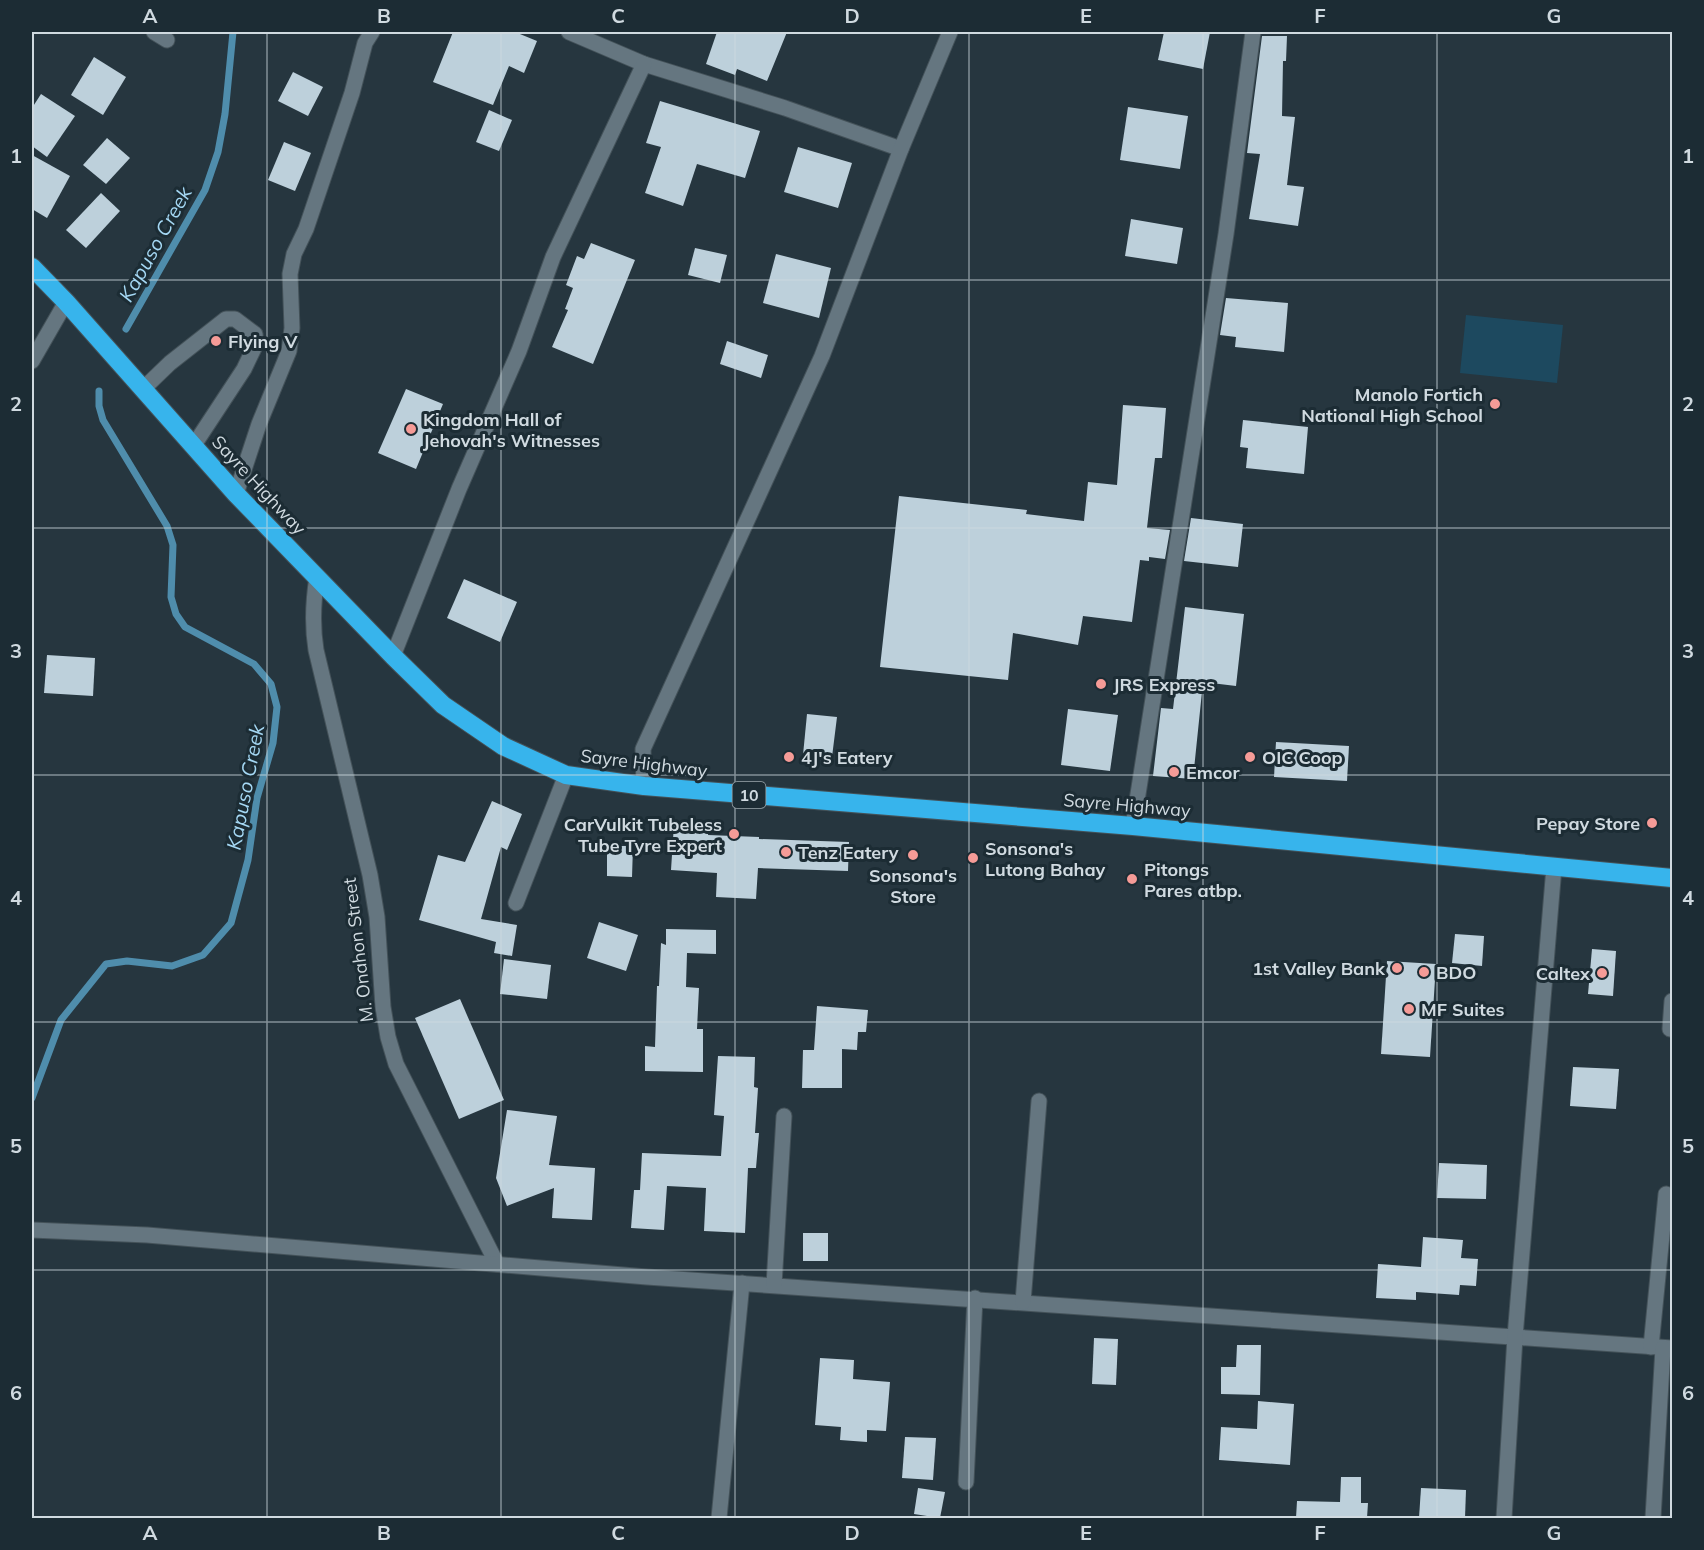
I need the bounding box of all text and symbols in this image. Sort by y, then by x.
text: A [143,3,158,28]
text: B [377,3,391,28]
text: C [611,3,625,28]
text: D [844,3,860,28]
text: E [1080,3,1092,28]
text: F [1314,3,1326,28]
text: G [1547,3,1561,28]
text: 1 [10,143,22,168]
text: 1 [1682,143,1694,168]
water label: Kapuso Creek [113,182,197,306]
place label: Flying V [228,330,298,353]
marker: Flying V [209,334,223,348]
place label: Manolo Fortich National High School [1301,383,1483,427]
text: 2 [10,391,22,416]
text: 2 [1682,391,1694,416]
marker: Manolo Fortich National High School [1488,397,1502,411]
place label: Kingdom Hall of Jehovah's Witnesses [423,408,600,452]
marker: Kingdom Hall of Jehovah's Witnesses [404,422,418,436]
street label: Sayre Highway [207,431,311,540]
text: 3 [10,638,22,663]
text: 3 [1682,638,1694,663]
place label: JRS Express [1113,673,1215,696]
marker: JRS Express [1094,677,1108,691]
water label: Kapuso Creek [221,721,270,852]
street label: Sayre Highway [579,744,709,782]
place label: 4J's Eatery [801,746,893,769]
place label: OIC Coop [1262,746,1343,769]
marker: 4J's Eatery [782,750,796,764]
marker: OIC Coop [1243,750,1257,764]
place label: Emcor [1186,761,1240,784]
marker: Emcor [1167,765,1181,779]
road number: 10 [732,782,766,808]
street label: Sayre Highway [1062,788,1192,822]
place label: Pepay Store [1536,812,1640,835]
place label: CarVulkit Tubeless Tube Tyre Expert [564,813,722,857]
marker: Pepay Store [1645,816,1659,830]
marker: CarVulkit Tubeless Tube Tyre Expert [727,827,741,841]
place label: Sonsona's Lutong Bahay [985,837,1106,881]
place label: Tenz Eatery [798,841,899,864]
marker: Tenz Eatery [779,845,793,859]
marker: Sonsona's Store [906,848,920,862]
marker: Sonsona's Lutong Bahay [966,851,980,865]
place label: Pitongs Pares atbp. [1144,858,1242,902]
place label: Sonsona's Store [869,864,957,908]
marker: Pitongs Pares atbp. [1125,872,1139,886]
street label: M. Onahon Street [338,876,378,1024]
text: 4 [10,885,22,910]
text: 4 [1682,885,1694,910]
place label: 1st Valley Bank [1252,957,1386,980]
marker: 1st Valley Bank [1390,961,1404,975]
place label: BDO [1436,961,1476,984]
place label: Caltex [1536,962,1591,985]
marker: BDO [1417,965,1431,979]
marker: Caltex [1595,966,1609,980]
place label: MF Suites [1421,998,1505,1021]
marker: MF Suites [1402,1002,1416,1016]
text: 5 [10,1133,22,1158]
text: 5 [1682,1133,1694,1158]
text: 6 [10,1380,22,1405]
text: 6 [1682,1380,1694,1405]
text: A [143,1520,158,1545]
text: B [377,1520,391,1545]
text: C [611,1520,625,1545]
text: D [844,1520,860,1545]
text: E [1080,1520,1092,1545]
text: F [1314,1520,1326,1545]
text: G [1547,1520,1561,1545]

